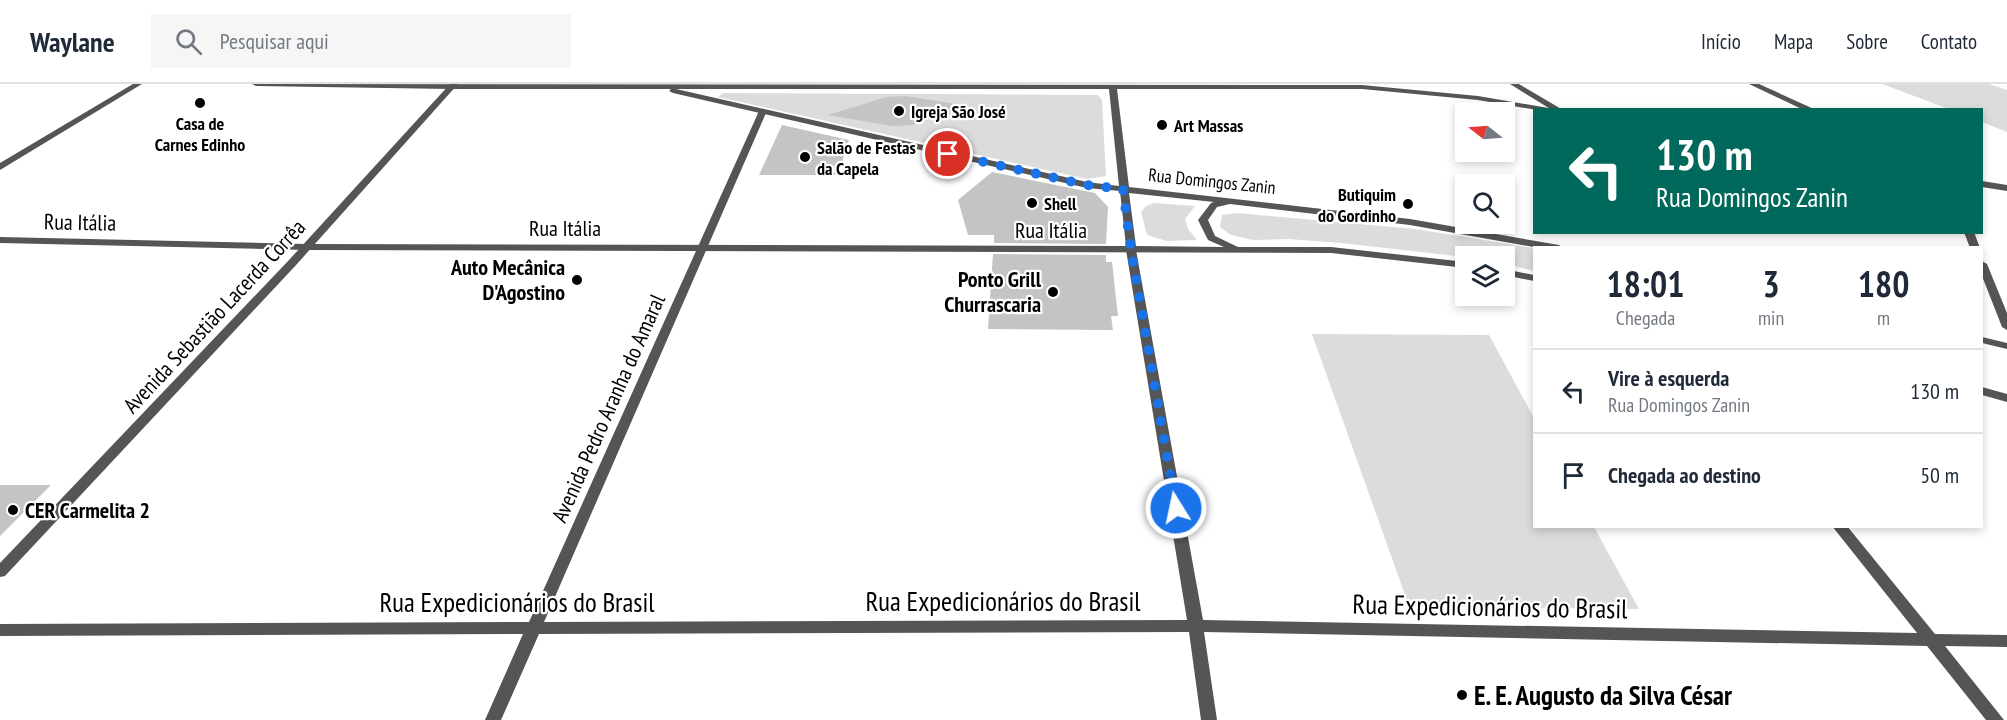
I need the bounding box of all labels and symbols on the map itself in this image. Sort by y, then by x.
marker: Casa de Carnes Edinho [193,96,207,110]
place label: Igreja São José [911,100,1006,123]
north arrow [1455,102,1515,162]
marker: Igreja São José [892,104,906,118]
place label: Casa de Carnes Edinho [155,112,245,156]
place label: Art Massas [1173,114,1243,137]
marker: Art Massas [1155,118,1169,132]
pin [922,128,973,179]
place label: Salão de Festas da Capela [817,136,916,180]
marker: Salão de Festas da Capela [798,150,812,164]
street label: Rua Domingos Zanin [1147,163,1277,199]
place label: Butiquim do Gordinho [1318,183,1396,227]
place label: Shell [1044,192,1077,215]
marker: Shell [1025,196,1039,210]
marker: Butiquim do Gordinho [1401,197,1415,211]
street label: Rua Itália [44,207,116,237]
street label: Avenida Sebastião Lacerda Corrêa [117,213,311,419]
street label: Rua Itália [529,214,601,242]
street label: Rua Itália [1015,216,1087,244]
place label: Auto Mecânica D'Agostino [450,253,565,306]
place label: Ponto Grill Churrascaria [944,265,1042,318]
marker: Auto Mecânica D'Agostino [570,273,584,287]
marker: Ponto Grill Churrascaria [1046,285,1060,299]
street label: Avenida Pedro Aranha do Amaral [545,289,671,526]
position arrow [1144,476,1208,540]
place label: CER Carmelita 2 [25,496,150,524]
marker: CER Carmelita 2 [6,503,20,517]
street label: Rua Expedicionários do Brasil [865,584,1141,618]
street label: Rua Expedicionários do Brasil [379,585,655,619]
street label: Rua Expedicionários do Brasil [1352,587,1629,625]
place label: E. E. Augusto da Silva César [1474,678,1732,712]
marker: E. E. Augusto da Silva César [1455,688,1469,702]

